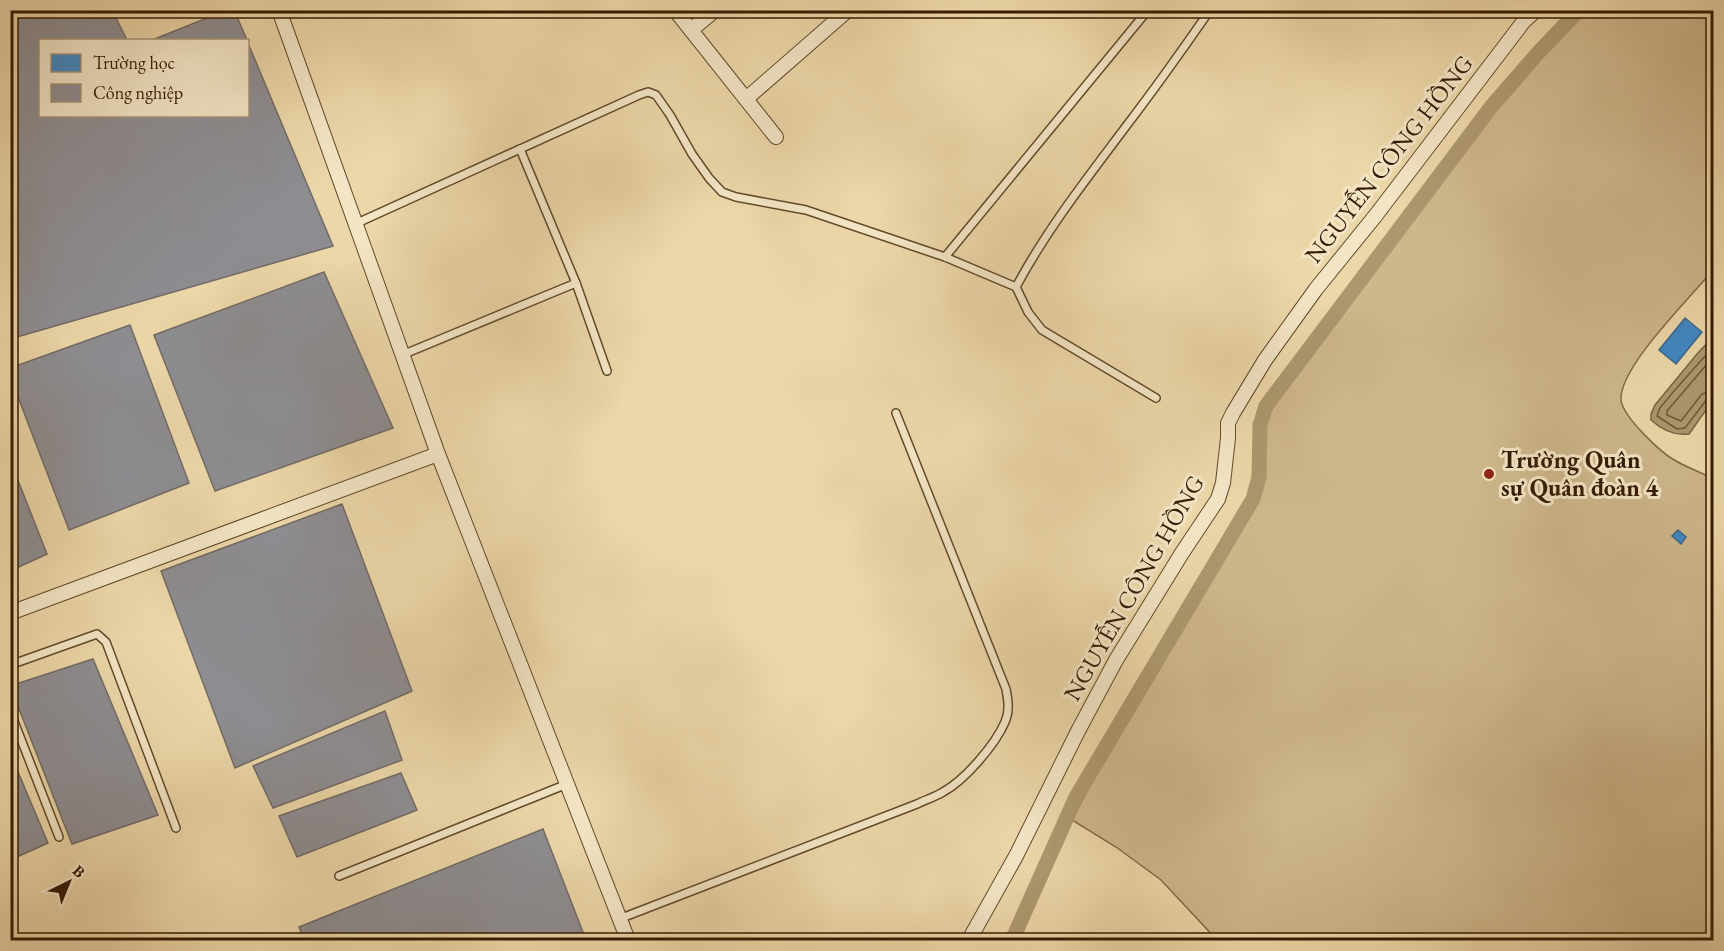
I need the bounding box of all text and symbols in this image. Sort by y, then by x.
legend [39,39,249,117]
street label: NGUYỄN CÔNG HỒNG [1298,48,1480,269]
text: Trường học [93,51,175,74]
text: Công nghiệp [93,81,183,104]
place label: Trường Quân sự Quân đoàn 4 [1501,444,1659,503]
marker: Trường Quân sự Quân đoàn 4 [1482,467,1496,481]
street label: NGUYỄN CÔNG HỒNG [1056,469,1211,706]
north arrow [39,852,99,912]
text: B [68,860,90,882]

